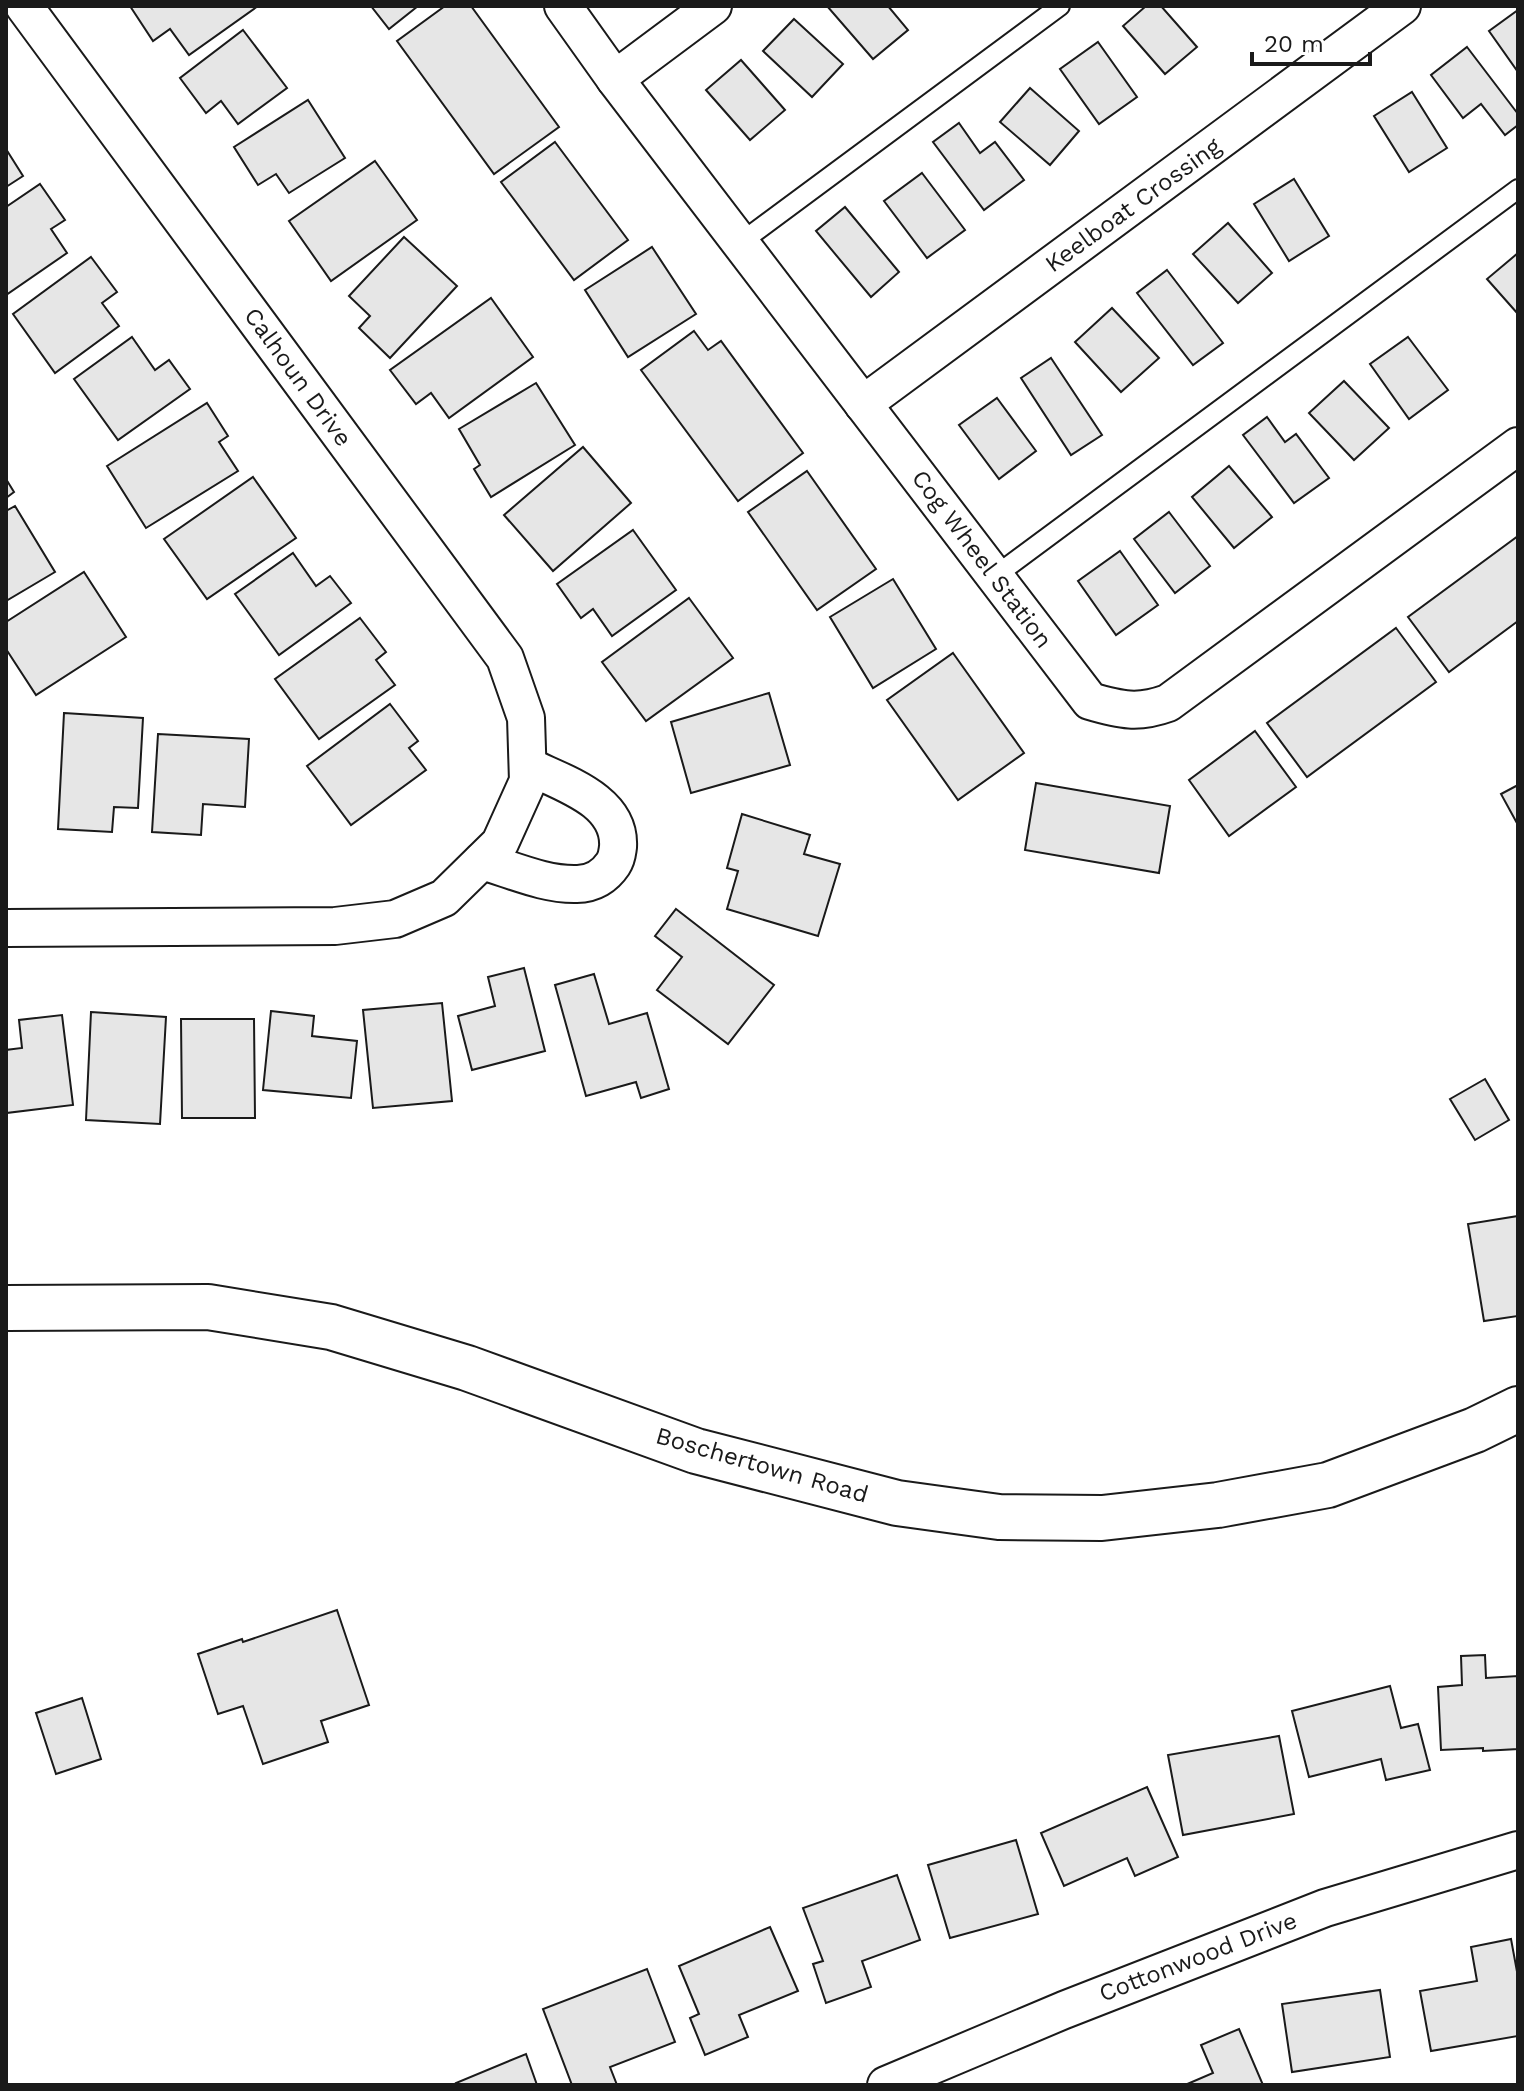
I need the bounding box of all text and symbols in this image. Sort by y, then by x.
scale bar [1252,16,1370,66]
text: 20 m [1264,30,1324,58]
street label: Keelboat Crossing [1040,132,1226,278]
street label: Calhoun Drive [238,302,358,452]
street label: Cog Wheel Station [906,464,1058,654]
street label: Boschertown Road [653,1421,871,1509]
street label: Cottonwood Drive [1095,1906,1301,2008]

